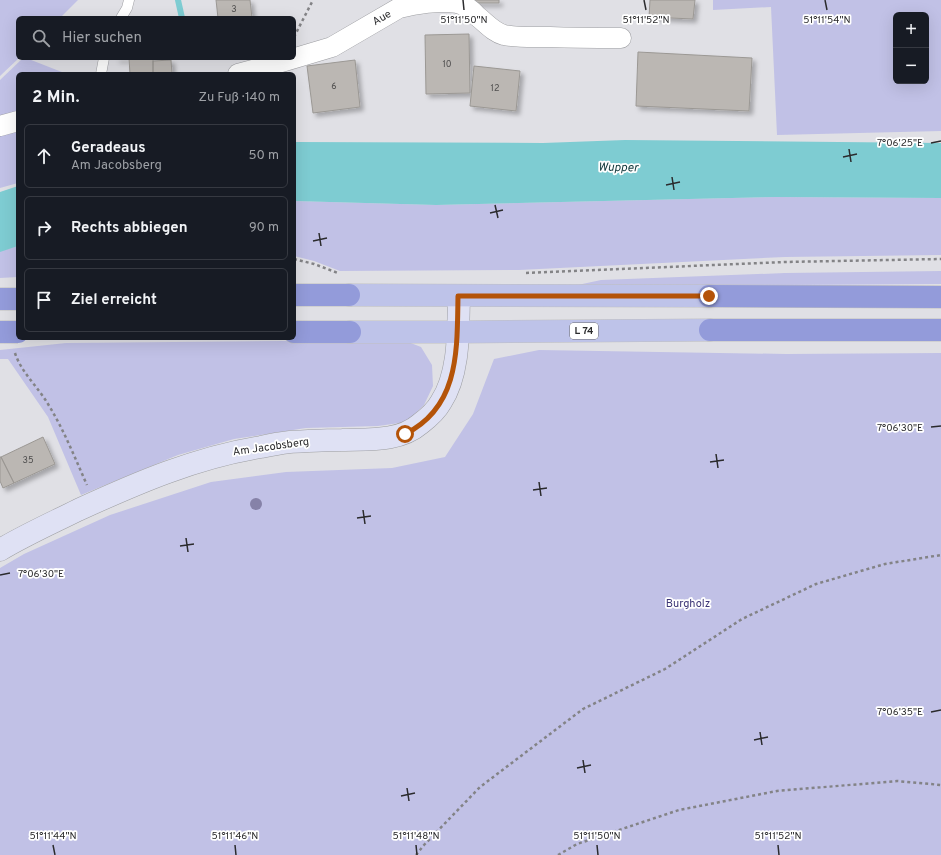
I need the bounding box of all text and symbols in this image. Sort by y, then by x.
house number: 3 [231,4,237,15]
street label: Aue [370,7,394,29]
map controls [893,12,929,84]
button: + [893,12,929,48]
text: 51°11'50"N [440,14,488,27]
text: 51°11'52"N [622,14,670,27]
text: 51°11'54"N [803,14,851,27]
search box [16,16,296,60]
icon: search [30,27,52,49]
text: Hier suchen [62,29,142,48]
button: − [893,48,929,84]
house number: 10 [442,59,452,70]
house number: 6 [331,81,337,92]
house number: 12 [491,83,499,94]
text: 2 Min. [32,87,80,109]
text: Zu Fuß · 140 m [199,90,280,106]
text: 7°06'25"E [877,137,923,150]
text: Geradeaus [71,139,146,158]
icon: ahead [33,145,55,167]
text: 50 m [249,148,279,164]
text: Am Jacobsberg [71,158,162,174]
water label: Wupper [598,160,640,176]
icon: right [33,217,55,239]
text: Rechts abbiegen [71,219,188,238]
text: 90 m [249,220,279,236]
route end [700,287,718,305]
icon: arrive [33,289,55,311]
text: Ziel erreicht [71,291,157,310]
road number: L 74 [570,323,598,339]
text: 7°06'30"E [877,422,923,435]
route start [396,425,414,443]
street label: Am Jacobsberg [232,435,310,459]
house number: 35 [22,455,34,466]
text: 7°06'30"E [18,568,64,581]
park label: Burgholz [666,597,710,611]
text: 7°06'35"E [877,706,923,719]
text: 51°11'44"N [29,830,77,843]
text: 51°11'46"N [212,830,258,843]
text: 51°11'48"N [392,830,440,843]
text: 51°11'50"N [573,830,621,843]
text: 51°11'52"N [754,830,802,843]

